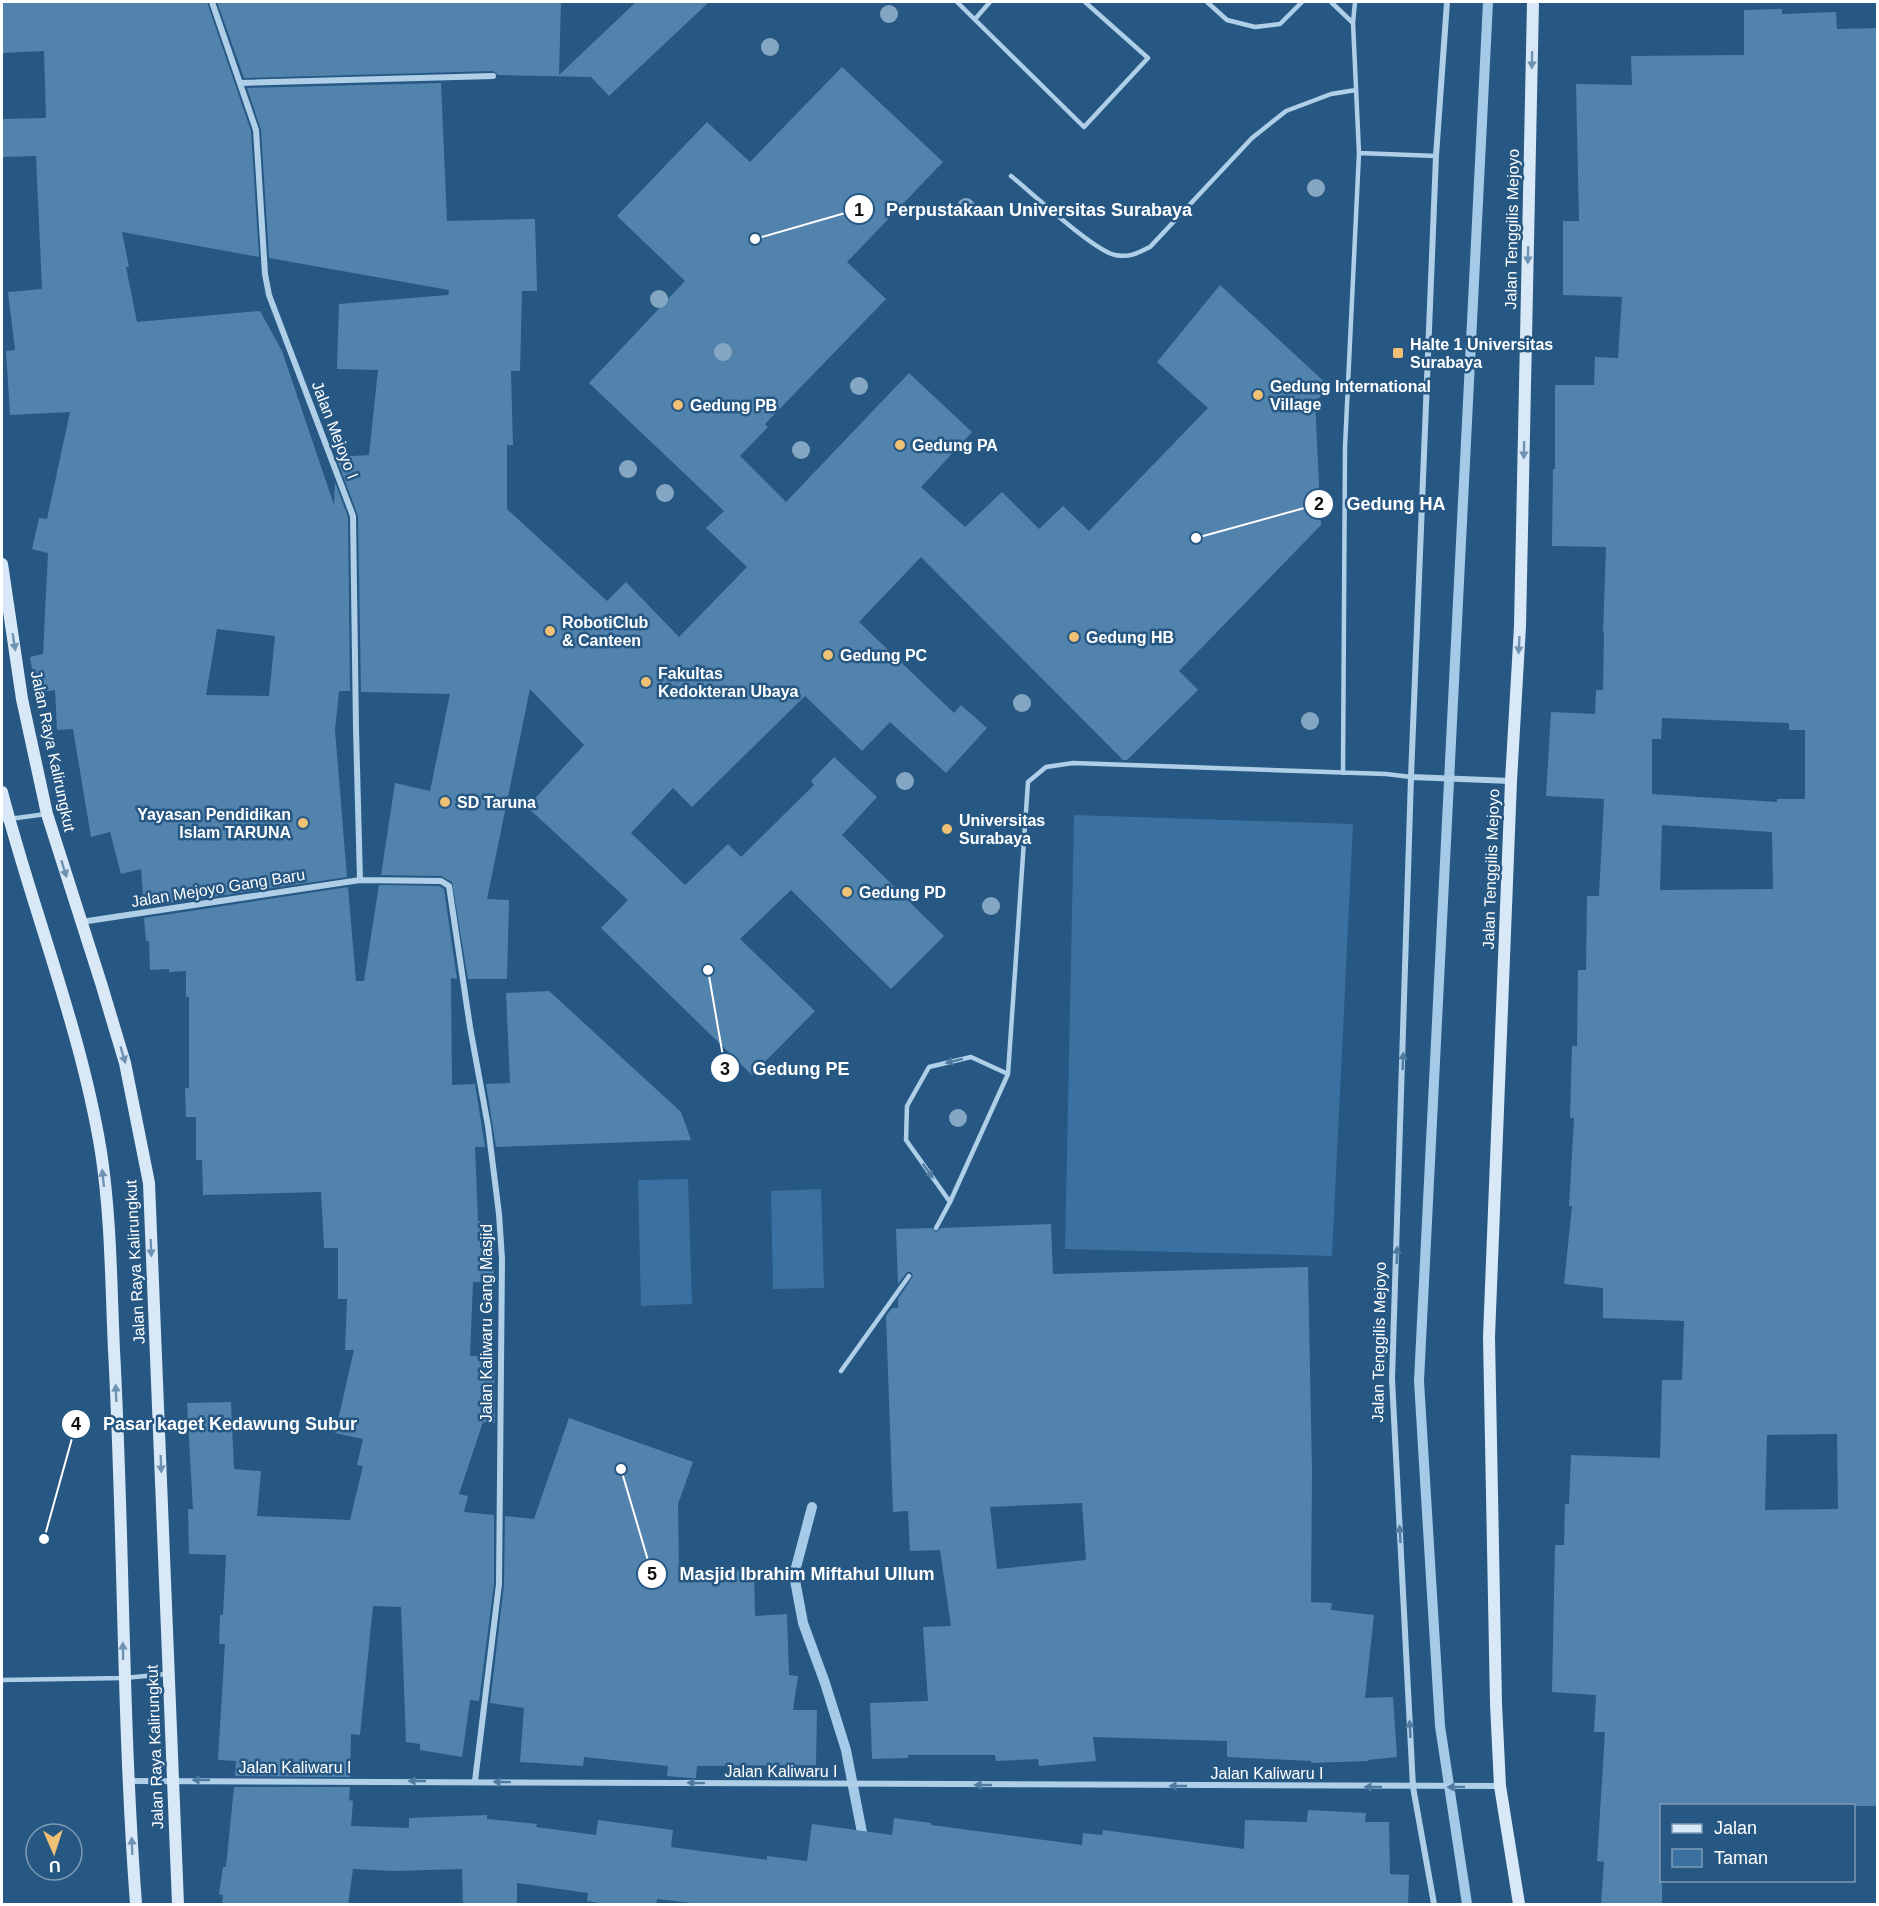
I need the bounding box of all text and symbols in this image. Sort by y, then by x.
one-way arrow [1527,50,1537,69]
street label: Jalan Tenggilis Mejoyo [1502,148,1522,309]
callout: Perpustakaan Universitas Surabaya [844,191,1204,227]
text: 1 [854,200,864,220]
text: Perpustakaan Universitas Surabaya [886,200,1193,220]
one-way arrow [1523,245,1533,264]
place label: Halte 1 Universitas Surabaya [1410,336,1553,371]
marker: Halte 1 Universitas Surabaya [1391,346,1405,360]
place label: Gedung International Village [1270,378,1431,413]
street label: Jalan Mejoyo I [309,379,361,481]
marker: Gedung International Village [1251,388,1265,402]
place label: Gedung PB [690,397,777,414]
marker: Gedung PB [671,398,685,412]
place label: Gedung PA [912,437,998,454]
marker: Gedung PA [893,438,907,452]
one-way arrow [1519,440,1529,459]
callout: Gedung HA [1304,486,1457,522]
text: 2 [1314,494,1324,514]
text: Gedung HA [1347,494,1446,514]
place label: RobotiClub & Canteen [562,614,648,649]
marker: RobotiClub & Canteen [543,624,557,638]
place label: Gedung HB [1086,629,1174,646]
marker: Gedung HB [1067,630,1081,644]
one-way arrow [9,633,18,652]
one-way arrow [1514,635,1524,654]
place label: Gedung PC [840,647,928,664]
marker: Gedung PC [821,648,835,662]
place label: Fakultas Kedokteran Ubaya [658,665,799,700]
street label: Jalan Raya Kalirungkut [28,669,79,834]
marker: Fakultas Kedokteran Ubaya [639,675,653,689]
street label: Jalan Tenggilis Mejoyo [1480,788,1502,950]
place label: SD Taruna [457,794,536,811]
marker: SD Taruna [438,795,452,809]
place label: Yayasan Pendidikan Islam TARUNA [137,806,291,841]
place label: Universitas Surabaya [959,812,1045,847]
marker: Yayasan Pendidikan Islam TARUNA [296,816,310,830]
marker: Universitas Surabaya [940,822,954,836]
one-way arrow [60,860,69,878]
street label: Jalan Mejoyo Gang Baru [130,866,306,910]
place label: Gedung PD [859,884,946,901]
marker: Gedung PD [840,885,854,899]
one-way arrow [118,1046,128,1065]
callout: Gedung PE [710,1050,861,1086]
one-way arrow [1398,1051,1407,1070]
one-way arrow [945,1057,963,1066]
text: 3 [720,1059,730,1079]
text: Gedung PE [752,1059,850,1079]
one-way arrow [922,1163,934,1179]
one-way arrow [98,1168,108,1187]
street label: Jalan Raya Kalirungkut [122,1179,148,1345]
street label: Jalan Kaliwaru Gang Masjid [478,1224,495,1422]
one-way arrow [147,1238,156,1257]
one-way arrow [1392,1246,1401,1265]
street label: Jalan Tenggilis Mejoyo [1369,1261,1389,1422]
one-way arrow [112,1384,121,1403]
callout: Pasar kaget Kedawung Subur [61,1406,369,1442]
text: 4 [71,1414,81,1434]
text: Pasar kaget Kedawung Subur [103,1414,357,1434]
one-way arrow [156,1454,165,1473]
one-way arrow [1396,1525,1405,1544]
callout: Masjid Ibrahim Miftahul Ullum [637,1556,946,1592]
text: 5 [647,1564,657,1584]
text: Masjid Ibrahim Miftahul Ullum [679,1564,935,1584]
one-way arrow [119,1642,128,1661]
street label: Jalan Raya Kalirungkut [144,1664,166,1830]
one-way arrow [1406,1719,1415,1738]
street label: Jalan Kaliwaru I [239,1759,351,1776]
street label: Jalan Kaliwaru I [725,1763,837,1780]
street label: Jalan Kaliwaru I [1211,1765,1323,1782]
one-way arrow [191,1775,210,1785]
one-way arrow [407,1776,426,1786]
one-way arrow [492,1777,511,1787]
one-way arrow [687,1779,706,1788]
one-way arrow [974,1780,993,1790]
one-way arrow [1169,1781,1188,1791]
one-way arrow [1364,1782,1383,1792]
one-way arrow [1447,1782,1466,1791]
legend [1660,1804,1855,1882]
text: Jalan [1714,1818,1757,1838]
north arrow [24,1822,84,1882]
one-way arrow [127,1837,136,1856]
text: Taman [1714,1848,1768,1868]
text: U [49,1858,61,1875]

